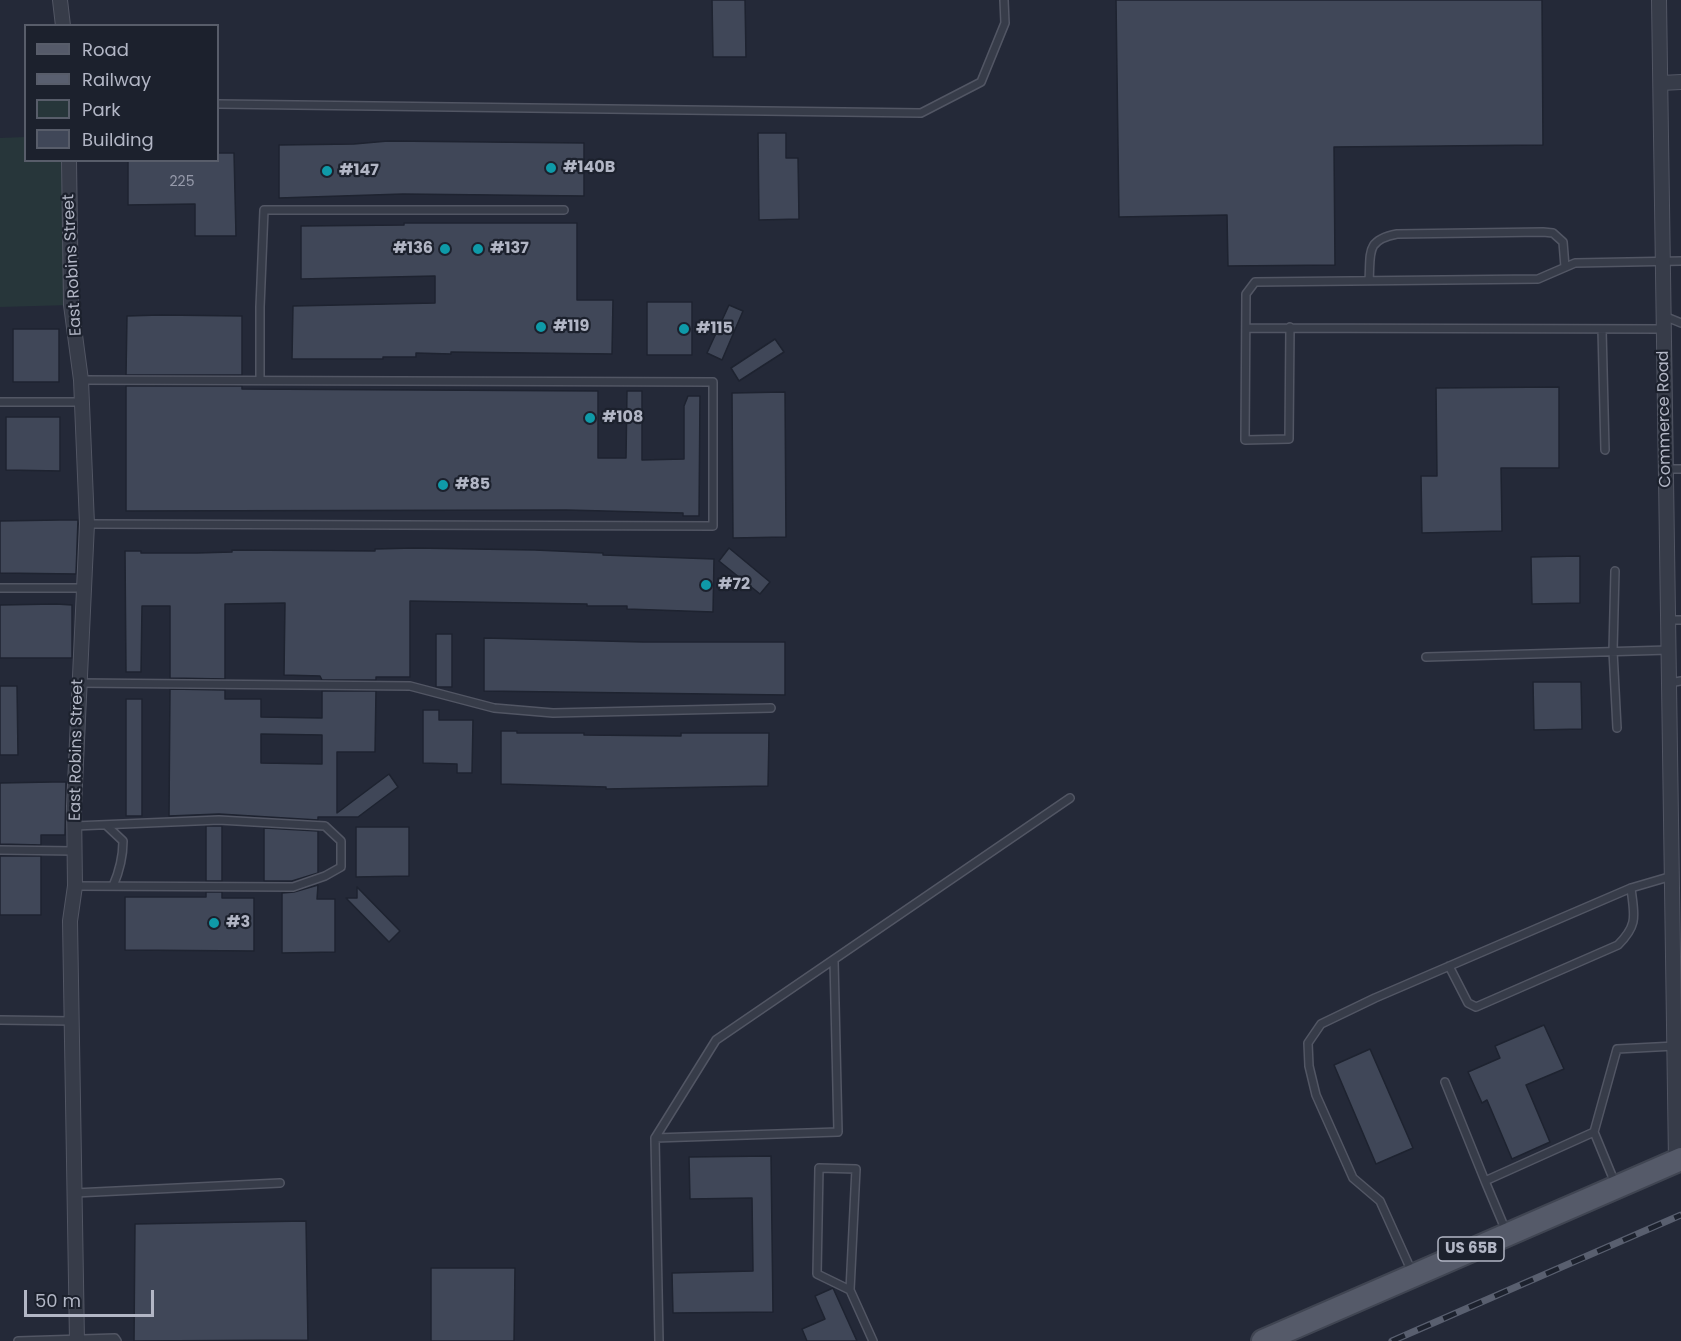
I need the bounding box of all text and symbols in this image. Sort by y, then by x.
legend [24,24,219,162]
text: Road [82,37,129,62]
text: Railway [82,67,151,92]
text: Park [82,97,121,122]
text: Building [82,127,154,152]
place label: #140B [563,158,615,178]
place label: #147 [339,161,379,181]
marker: #140B [544,161,558,175]
marker: #147 [320,164,334,178]
house number: 225 [170,174,194,190]
street label: East Robins Street [60,194,86,336]
place label: #136 [393,239,433,259]
place label: #137 [490,239,529,259]
marker: #136 [438,242,452,256]
marker: #137 [471,242,485,256]
place label: #119 [553,317,589,337]
place label: #115 [696,319,733,339]
marker: #119 [534,320,548,334]
marker: #115 [677,322,691,336]
street label: Commerce Road [1654,350,1676,488]
place label: #108 [602,408,643,428]
marker: #108 [583,411,597,425]
place label: #85 [455,475,490,495]
marker: #85 [436,478,450,492]
place label: #72 [718,575,750,595]
marker: #72 [699,578,713,592]
street label: East Robins Street [66,679,88,821]
place label: #3 [226,913,250,933]
marker: #3 [207,916,221,930]
road number: US 65B [1438,1237,1504,1261]
scale bar [27,1278,158,1316]
text: 50 m [35,1288,81,1313]

